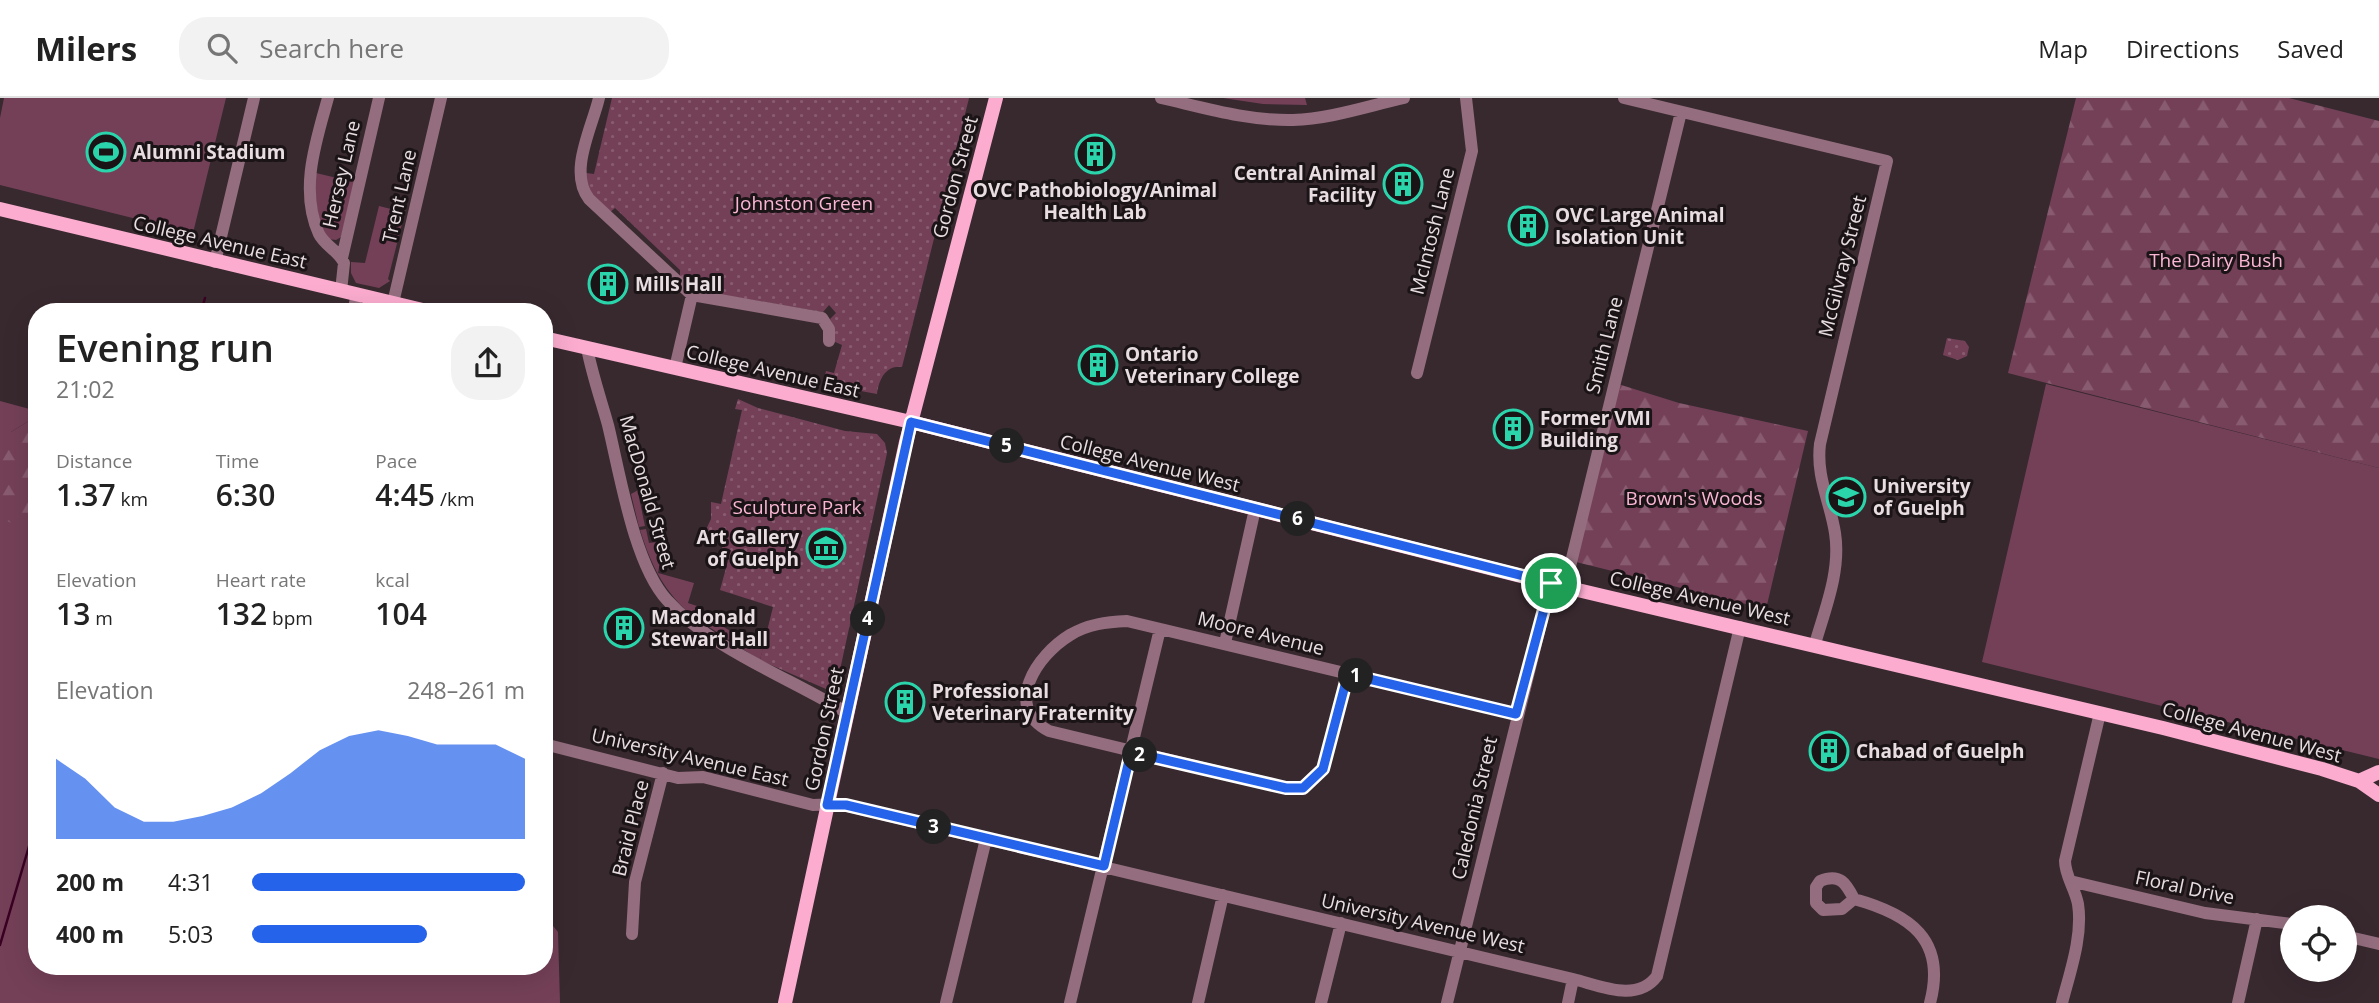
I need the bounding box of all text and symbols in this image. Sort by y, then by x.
search box [179,17,669,80]
text: Milers [35,26,137,71]
icon: search [203,29,241,67]
text: Search here [259,30,404,66]
text: Map [2038,32,2088,65]
text: Directions [2126,32,2239,65]
text: Saved [2277,32,2344,65]
street label: Gordon Street [926,113,984,241]
street label: Hersey Lane [316,118,366,230]
sports icon: Alumni Stadium [85,131,127,173]
building icon: OVC Pathobiology/Animal Health Lab [1074,133,1116,175]
place label: Alumni Stadium [133,139,285,165]
street label: Trent Lane [376,147,422,245]
place label: Central Animal Facility [1234,160,1376,208]
building icon: Central Animal Facility [1382,163,1424,205]
street label: McIntosh Lane [1404,165,1460,297]
place label: OVC Pathobiology/Animal Health Lab [973,177,1217,225]
park label: Johnston Green [733,190,873,216]
street label: McGilvray Street [1812,192,1872,339]
place label: OVC Large Animal Isolation Unit [1555,202,1725,250]
building icon: OVC Large Animal Isolation Unit [1507,205,1549,247]
street label: College Avenue East [131,209,310,275]
park label: The Dairy Bush [2149,247,2283,273]
building icon: Mills Hall [587,263,629,305]
place label: Mills Hall [635,271,722,297]
street label: Smith Lane [1579,294,1629,396]
text: Evening run [56,321,274,373]
button: share [451,326,525,400]
street label: College Avenue East [684,338,863,404]
place label: Ontario Veterinary College [1125,341,1299,389]
building icon: Ontario Veterinary College [1077,344,1119,386]
text: 21:02 [56,373,115,405]
place label: Former VMI Building [1540,405,1651,453]
building icon: Former VMI Building [1492,408,1534,450]
street label: MacDonald Street [614,412,682,572]
pin: 5 [990,428,1024,464]
street label: College Avenue West [1057,428,1243,498]
text: 5 [1001,432,1012,458]
text: Distance [56,448,132,474]
text: Time [216,448,259,474]
text: Pace [375,448,417,474]
place label: University of Guelph [1873,473,1971,521]
text: 1.37 [56,474,116,515]
text: 6:30 [216,474,275,515]
text: 4:45 [375,474,435,515]
school or university icon: University of Guelph [1825,476,1867,518]
park label: Brown's Woods [1625,485,1763,511]
text: km [116,486,148,512]
text: /km [435,486,475,512]
park label: Sculpture Park [732,494,862,520]
pin: 6 [1280,502,1316,536]
text: 6 [1292,505,1303,531]
place label: Art Gallery of Guelph [697,524,799,572]
museum icon: Art Gallery of Guelph [805,527,847,569]
pin [1521,553,1581,613]
icon: arrive [1532,564,1570,602]
street label: College Avenue West [1607,565,1793,631]
text: Elevation [56,567,137,593]
text: Heart rate [216,567,306,593]
text: kcal [375,567,410,593]
text: 13 [56,593,90,634]
text: 132 [216,593,267,634]
text: 104 [375,593,427,634]
pin: 4 [850,602,886,636]
place label: Macdonald Stewart Hall [651,604,768,652]
text: m [90,605,113,631]
text: bpm [267,605,313,631]
text: 4 [862,605,873,631]
street label: Moore Avenue [1195,605,1327,661]
building icon: Macdonald Stewart Hall [603,607,645,649]
pin: 1 [1338,658,1374,694]
text: 1 [1350,662,1361,688]
street label: Gordon Street [798,665,850,793]
text: Elevation [56,674,154,706]
text: 248–261 m [407,674,525,706]
place label: Professional Veterinary Fraternity [932,678,1134,726]
building icon: Professional Veterinary Fraternity [884,681,926,723]
street label: College Avenue West [2159,696,2345,769]
street label: University Avenue East [589,722,791,792]
building icon: Chabad of Guelph [1808,730,1850,772]
street label: Caledonia Street [1445,734,1503,882]
pin: 2 [1122,738,1158,772]
place label: Chabad of Guelph [1856,738,2024,764]
text: 2 [1134,741,1145,767]
street label: Braid Place [605,777,655,879]
pin: 3 [916,810,951,844]
text: 3 [928,813,939,839]
street label: Floral Drive [2133,864,2237,910]
text: 200 m [56,866,124,898]
text: 4:31 [168,866,214,898]
street label: University Avenue West [1319,887,1528,959]
map controls [2280,905,2357,982]
button: locate [2280,905,2357,982]
text: 400 m [56,918,124,950]
text: 5:03 [168,918,214,950]

